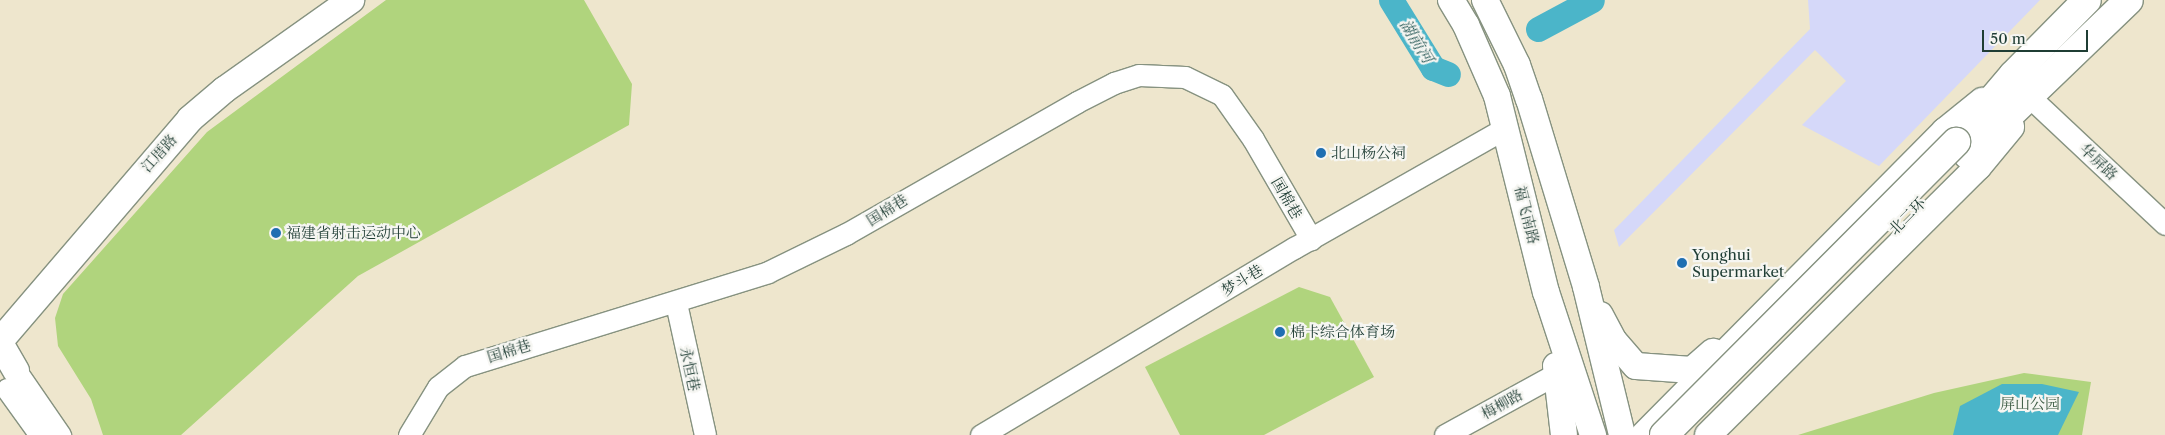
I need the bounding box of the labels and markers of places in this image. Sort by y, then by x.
place label: 北山杨公祠 [1331,144,1406,162]
marker: 北山杨公祠 [1315,147,1327,159]
place label: 福建省射击运动中心 [286,224,421,242]
marker: 福建省射击运动中心 [270,227,282,239]
place label: Yonghui Supermarket [1692,245,1784,280]
marker: Yonghui Supermarket [1676,257,1688,269]
place label: 棉卡综合体育场 [1290,323,1395,341]
marker: 棉卡综合体育场 [1274,326,1286,338]

